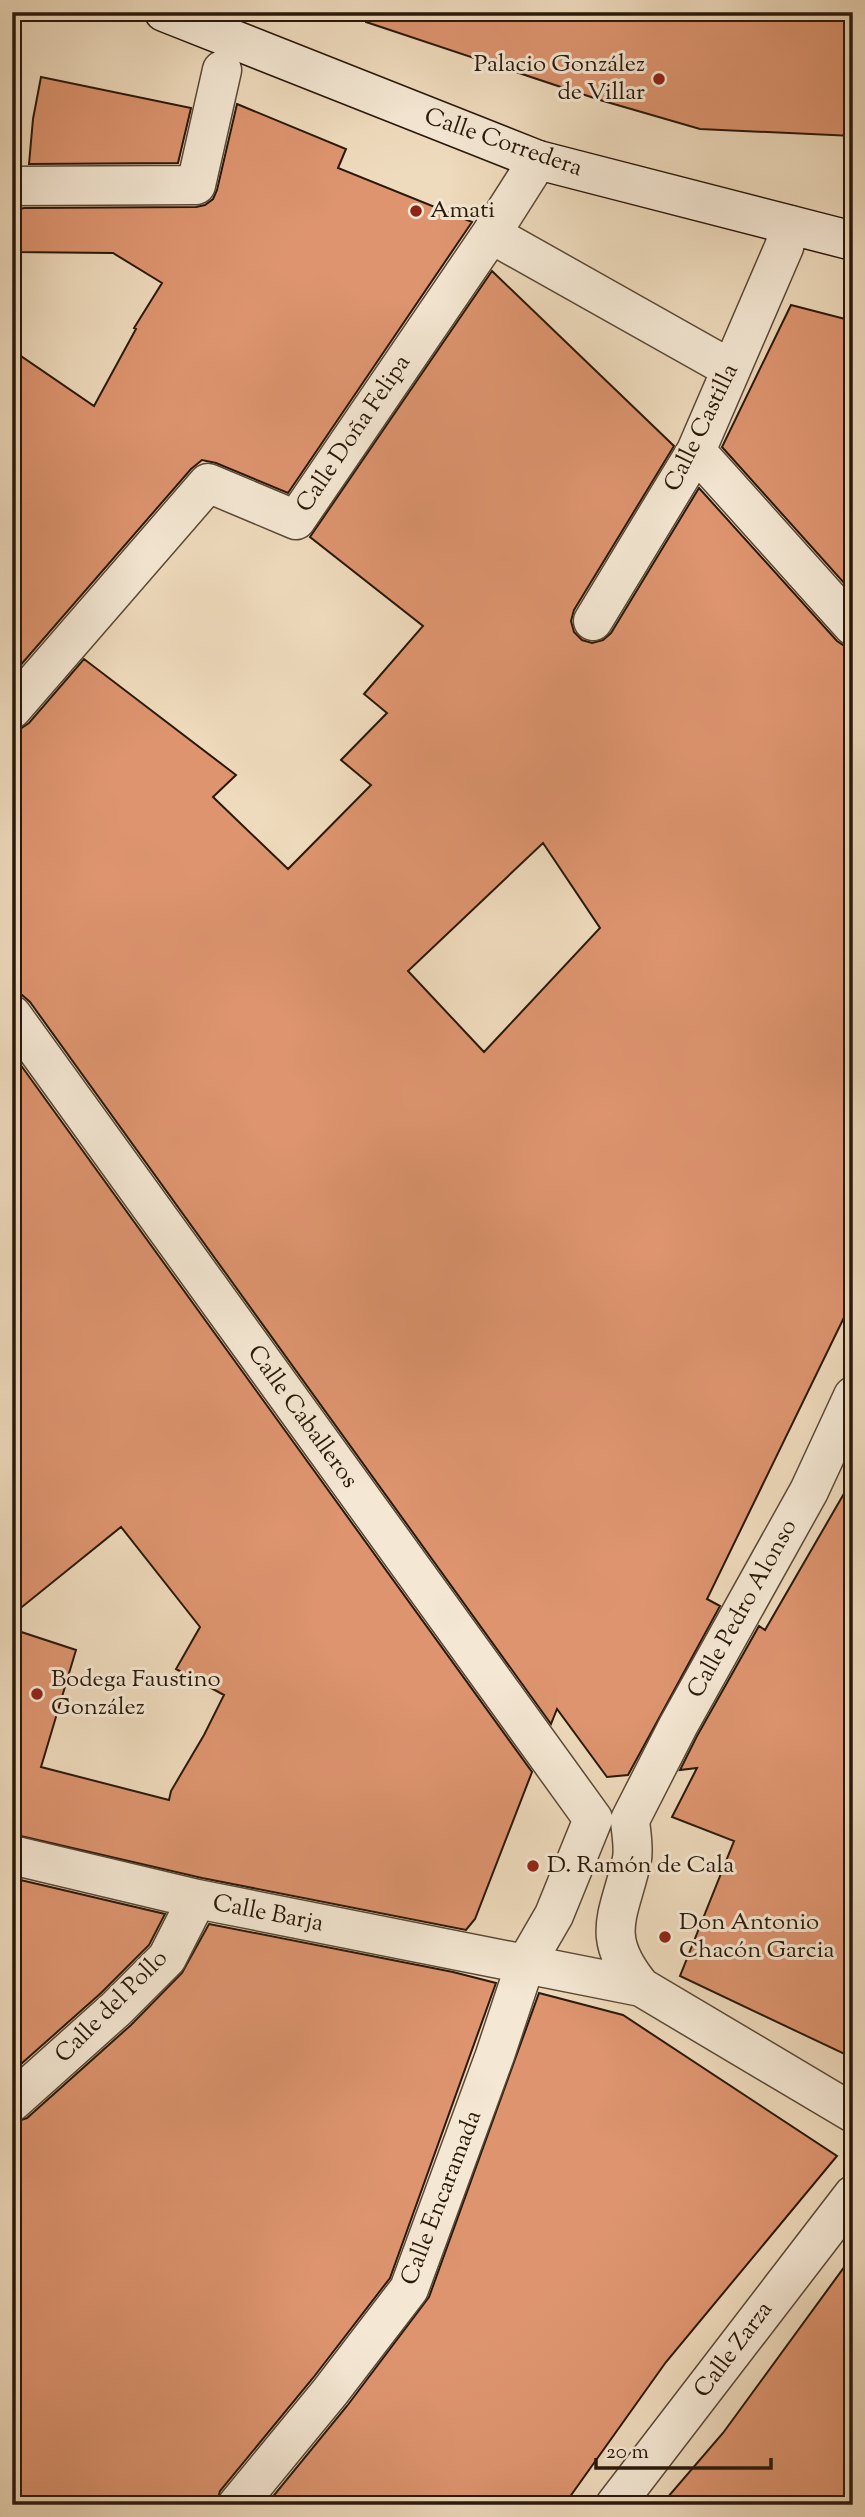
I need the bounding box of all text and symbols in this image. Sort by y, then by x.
place label: Palacio González de Villar [474,48,645,110]
marker: Palacio González de Villar [651,71,667,87]
street label: Calle Corredera [419,100,587,186]
place label: Amati [430,194,495,228]
marker: Amati [408,203,424,219]
street label: Calle Doña Felipa [289,348,419,520]
street label: Calle Castilla [656,358,748,498]
street label: Calle Caballeros [238,1338,366,1496]
street label: Calle Pedro Alonso [680,1513,806,1705]
place label: Bodega Faustino González [51,1663,221,1725]
marker: Bodega Faustino González [29,1686,45,1702]
place label: D. Ramón de Cala [547,1849,734,1883]
marker: D. Ramón de Cala [525,1858,541,1874]
street label: Calle Barja [210,1887,326,1941]
place label: Don Antonio Chacón Garcia [679,1906,835,1968]
marker: Don Antonio Chacón Garcia [657,1929,673,1945]
street label: Calle del Pollo [48,1943,176,2071]
street label: Calle Encaramada [393,2106,491,2290]
street label: Calle Zarza [686,2295,782,2405]
scale bar [596,2426,770,2470]
text: 20 m [606,2438,649,2468]

